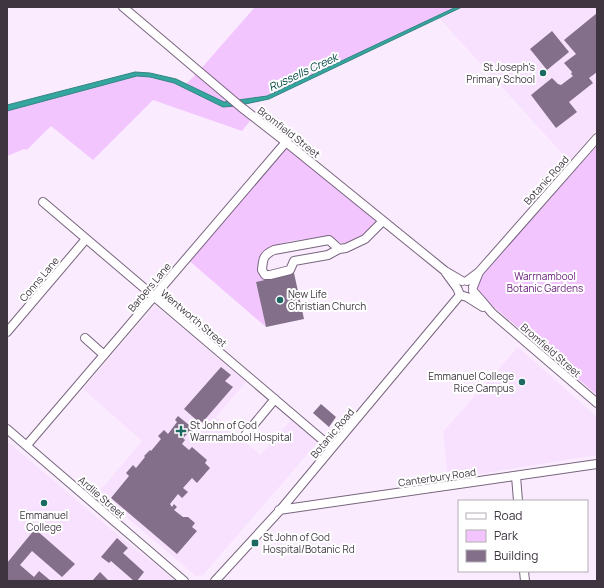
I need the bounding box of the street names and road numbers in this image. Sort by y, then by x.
street label: Bromfield Street [255,103,323,161]
street label: Botanic Road [520,153,572,207]
street label: Conns Lane [16,253,62,304]
street label: Barbers Lane [124,259,174,315]
street label: Wentworth Street [158,286,230,350]
street label: Bromfield Street [518,320,584,380]
street label: Botanic Road [307,405,357,461]
street label: Canterbury Road [397,465,477,489]
street label: Ardlie Street [76,473,128,521]

